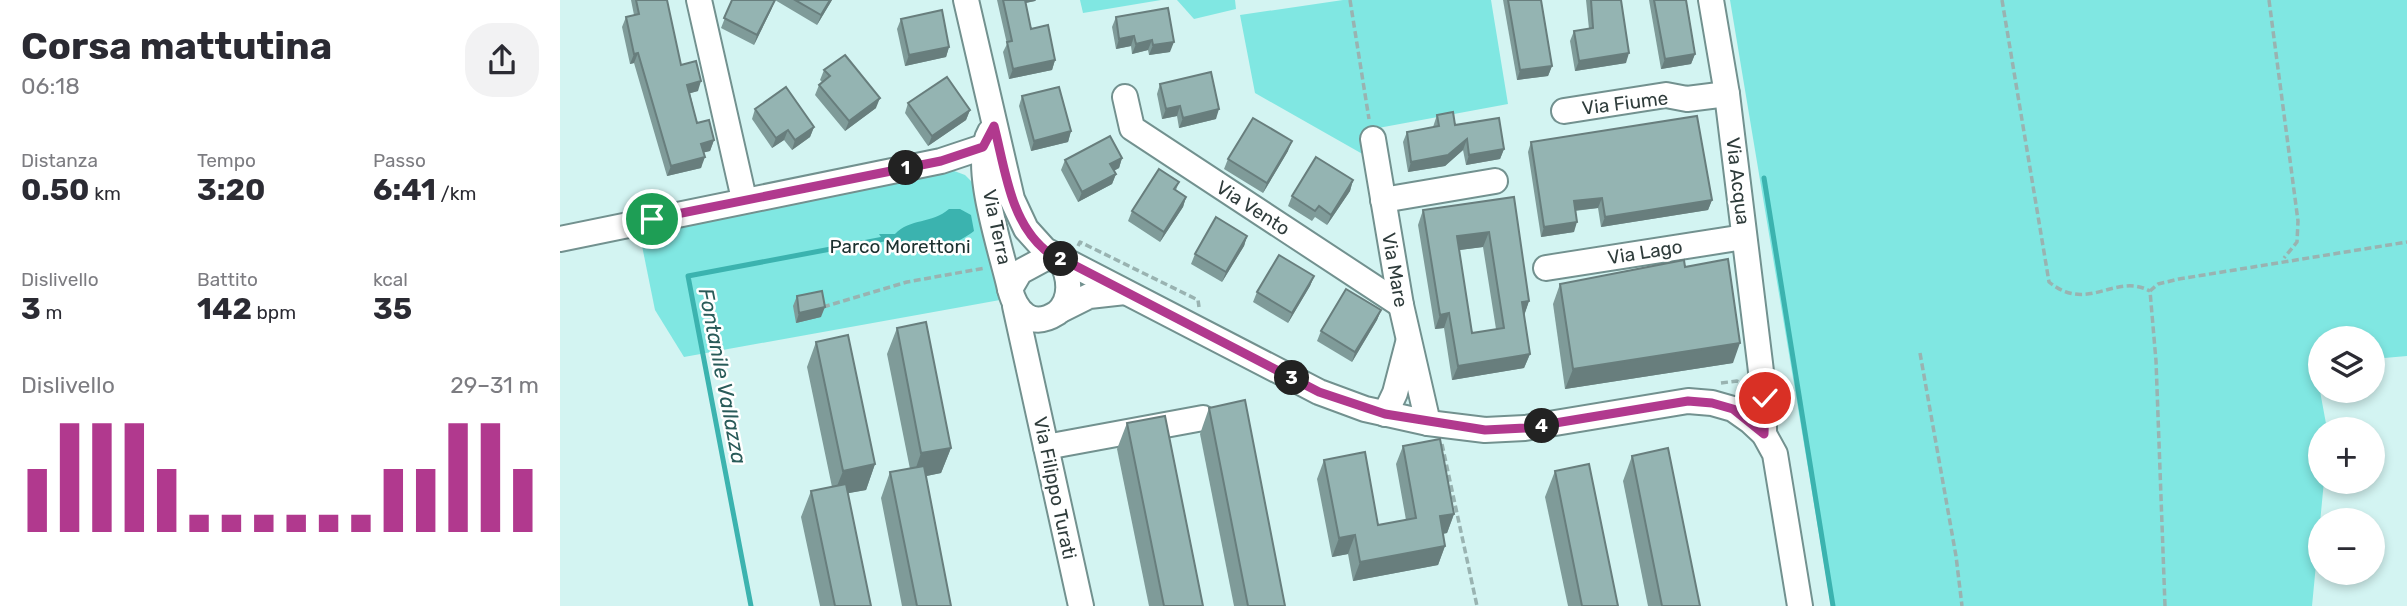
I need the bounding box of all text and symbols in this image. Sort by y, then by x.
text: Corsa mattutina [21,23,332,69]
button: share [465,23,539,97]
text: 06:18 [21,72,80,100]
street label: Via Fiume [1581,86,1669,120]
street label: Via Acqua [1721,136,1755,226]
text: Distanza [21,149,98,172]
text: Tempo [197,149,256,172]
text: Passo [373,149,426,172]
pin: 1 [888,150,924,186]
text: 1 [901,156,910,179]
text: 0.50 [21,172,90,208]
text: 3:20 [197,172,265,208]
text: 6:41 [373,172,436,208]
street label: Via Vento [1212,176,1294,240]
text: km [90,182,121,205]
text: /km [436,182,476,205]
street label: Via Terra [978,187,1016,267]
pin [622,189,682,249]
icon: arrive [633,200,671,238]
street label: Via Mare [1377,231,1413,309]
park label: Parco Morettoni [829,235,971,258]
street label: Via Lago [1606,235,1684,269]
pin: 2 [1044,242,1078,276]
text: 2 [1054,247,1067,270]
text: Dislivello [21,268,99,291]
text: Battito [197,268,258,291]
text: kcal [373,268,408,291]
water label: Fontanile Vallazza [694,286,752,466]
text: 3 [21,291,41,327]
text: 142 [197,291,252,327]
text: 35 [373,291,412,327]
text: m [41,301,62,324]
text: bpm [252,301,296,324]
map controls [2308,326,2385,585]
button: layers [2308,326,2385,403]
pin: 3 [1274,360,1310,396]
text: 3 [1285,366,1298,389]
pin [1735,368,1795,428]
text: Dislivello [21,371,115,399]
text: 29–31 m [450,371,539,399]
icon: check [1746,379,1784,417]
pin: 4 [1524,408,1560,444]
text: 4 [1535,414,1548,437]
street label: Via Filippo Turati [1029,415,1081,561]
button: + [2308,417,2385,494]
button: − [2308,508,2385,585]

